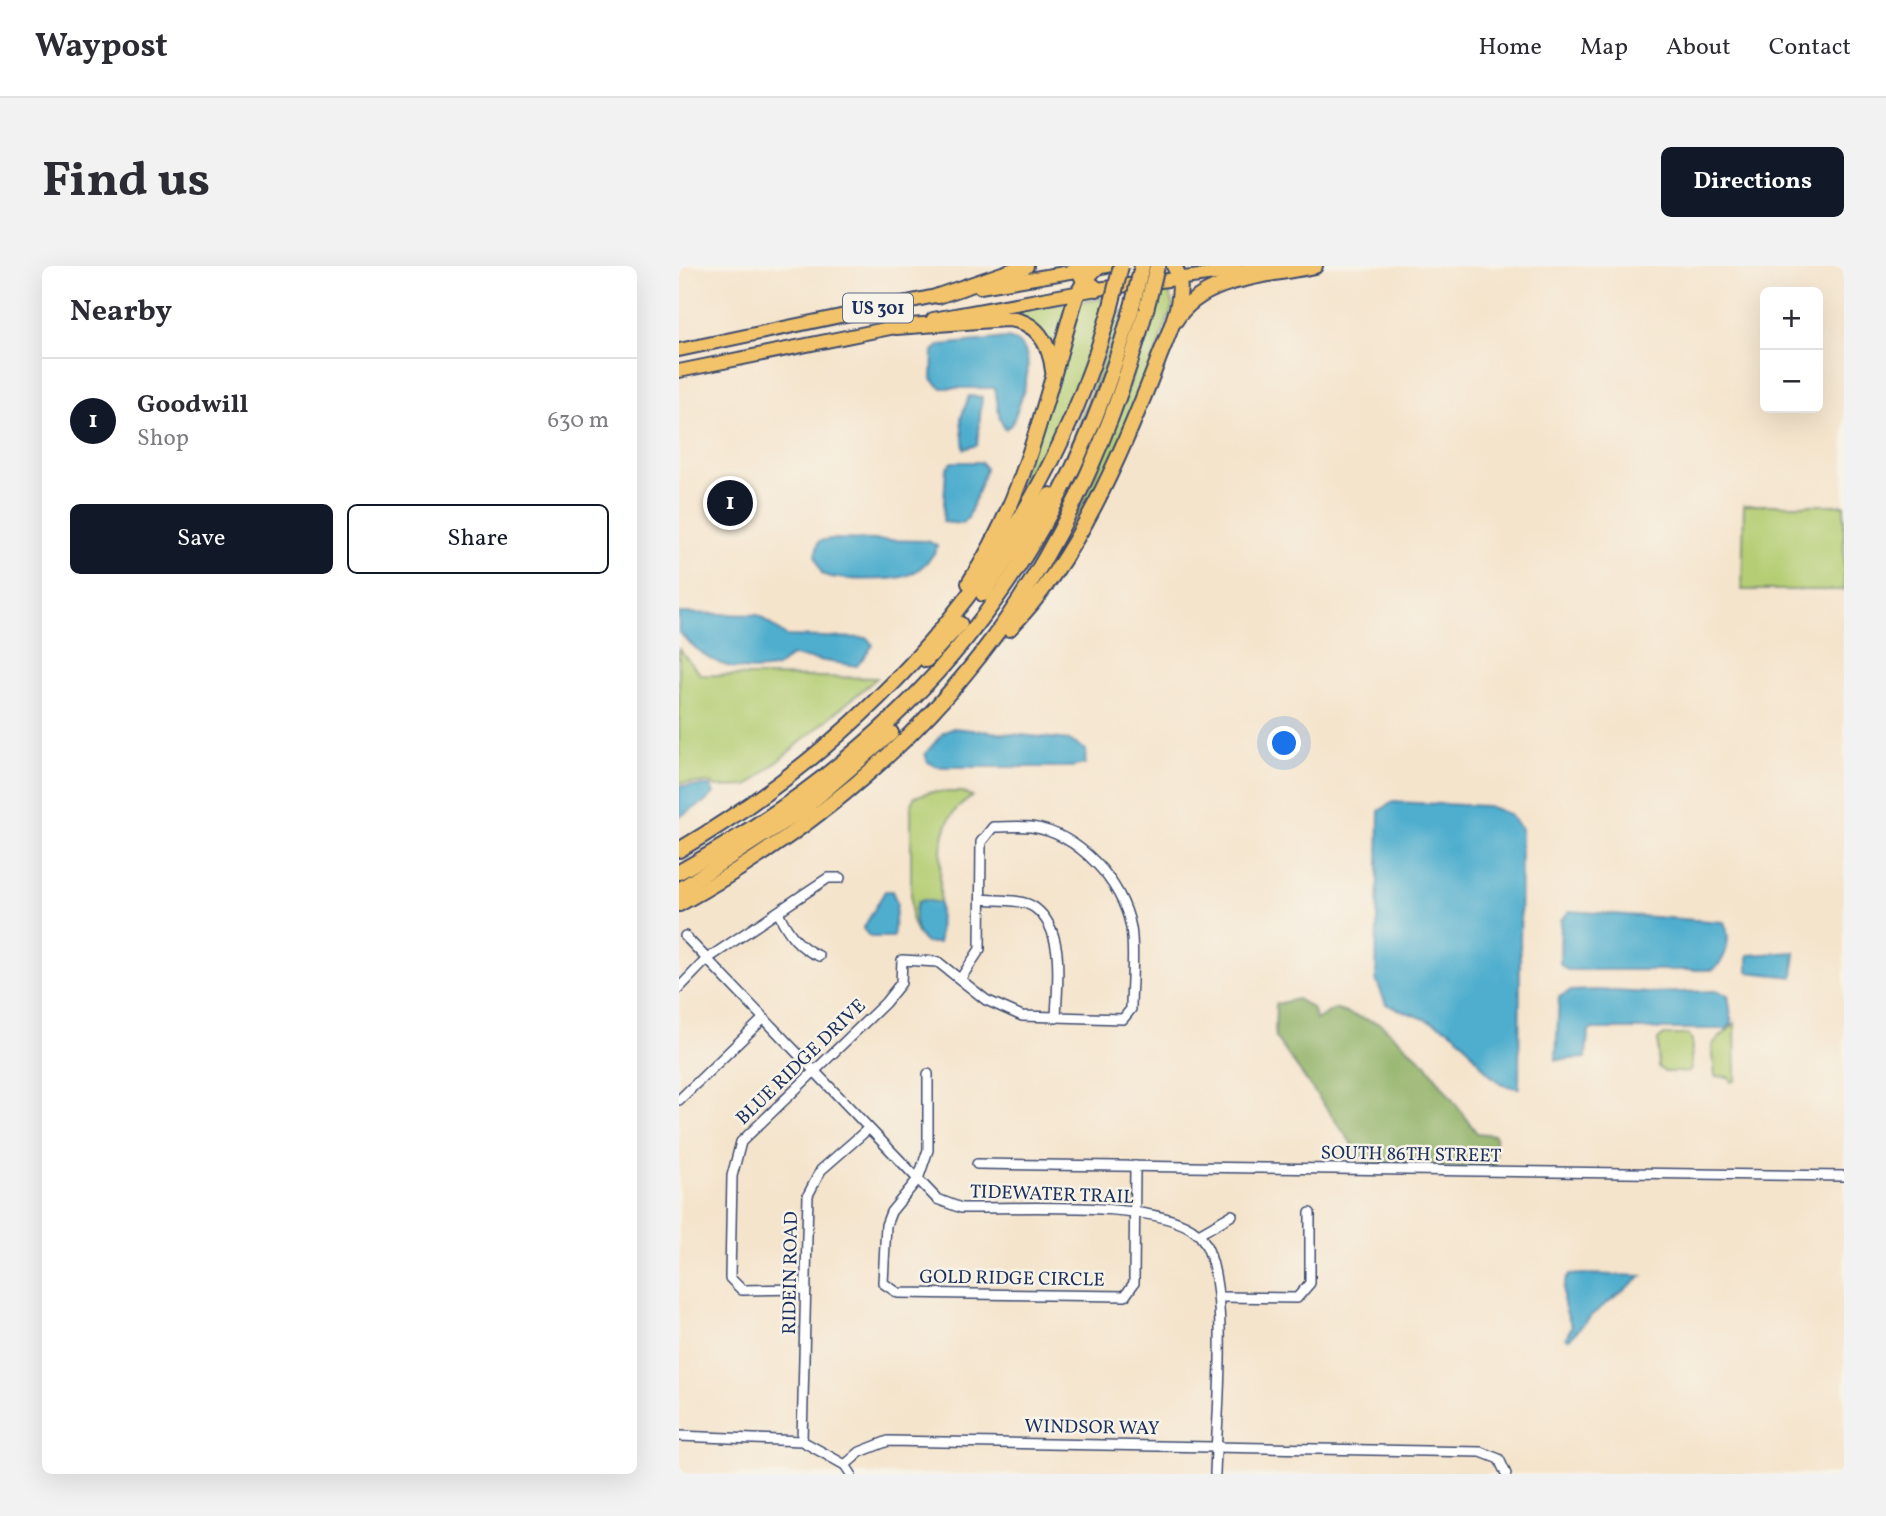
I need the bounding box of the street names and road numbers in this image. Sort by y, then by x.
road number: US 301 [843,294,913,322]
street label: BLUE RIDGE DRIVE [731,994,872,1131]
street label: SOUTH 86TH STREET [1320,1140,1502,1170]
street label: TIDEWATER TRAIL [970,1179,1135,1211]
street label: RIDEIN ROAD [777,1211,805,1335]
street label: GOLD RIDGE CIRCLE [919,1264,1105,1294]
street label: WINDSOR WAY [1024,1414,1160,1442]

